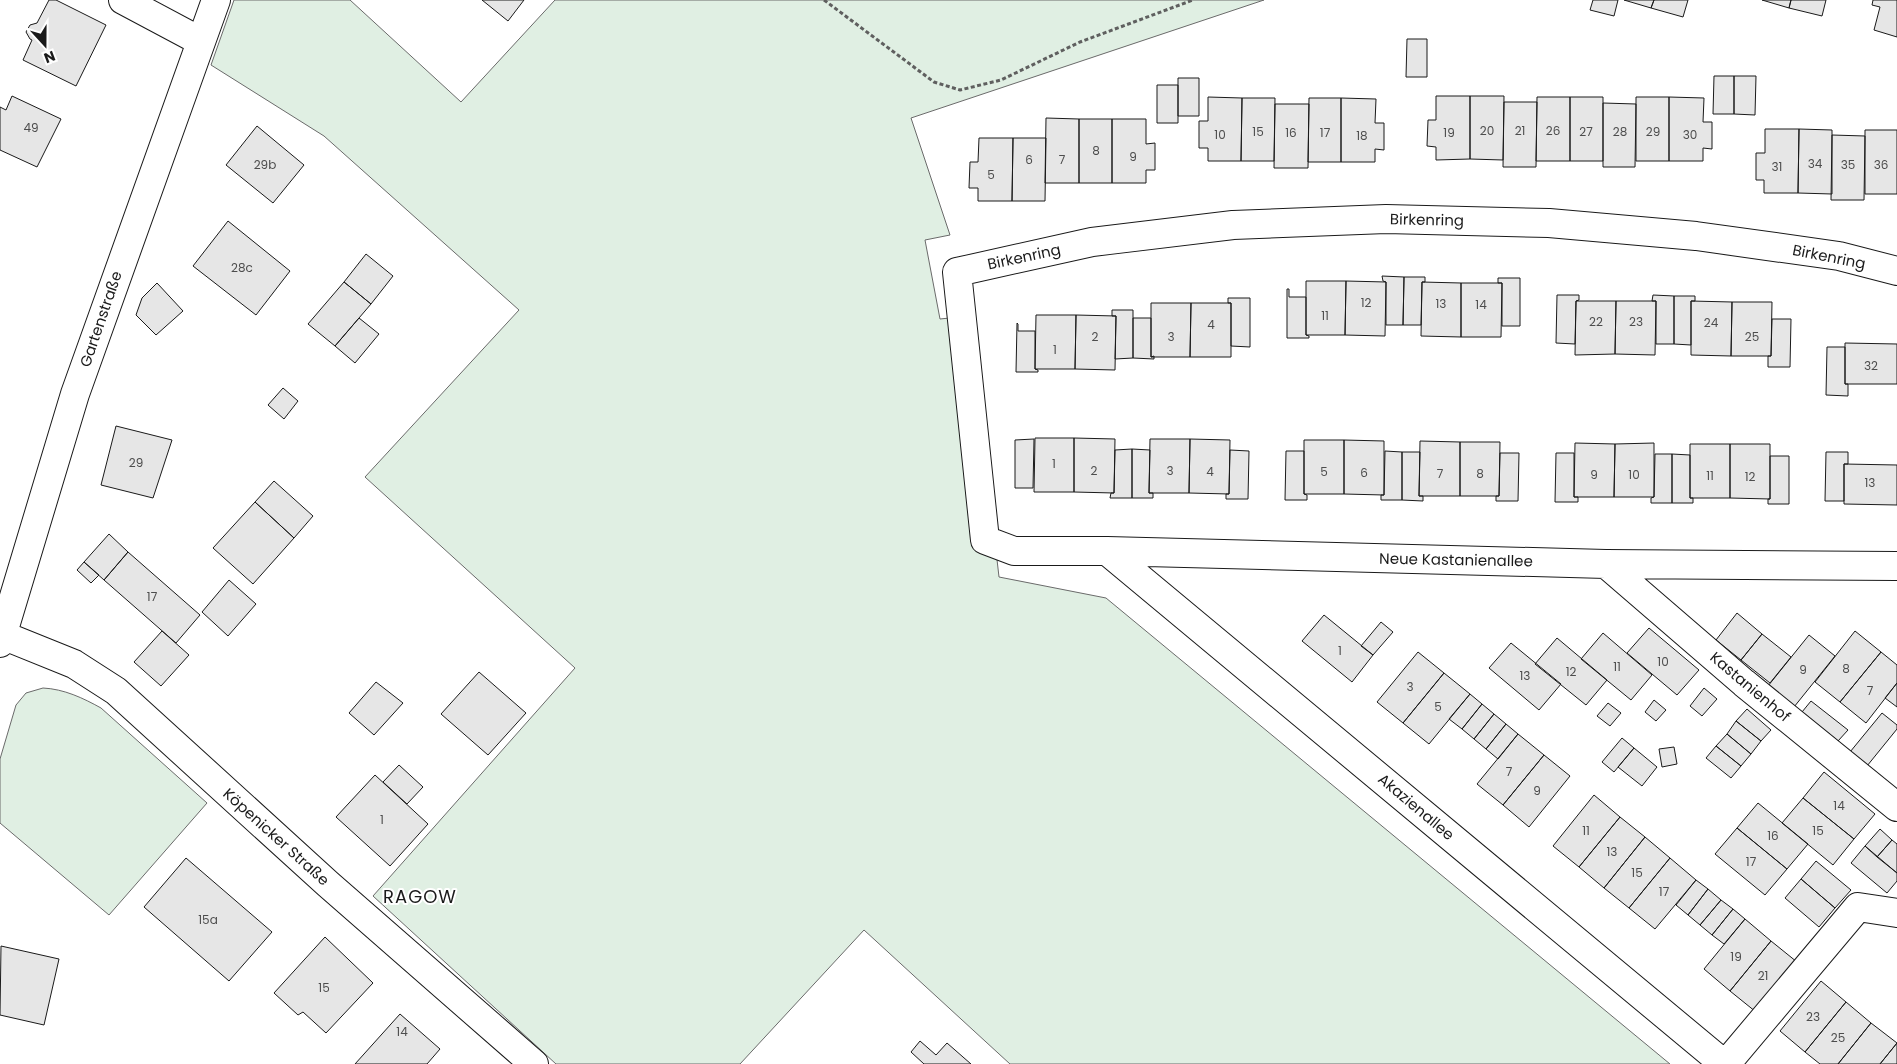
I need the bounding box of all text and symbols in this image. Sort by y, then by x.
north arrow [20,20,70,70]
text: N [41,46,58,68]
house number: 49 [23,119,39,136]
house number: 20 [1480,122,1494,139]
house number: 21 [1515,122,1525,139]
house number: 26 [1546,122,1560,139]
house number: 15 [1252,123,1264,140]
house number: 27 [1579,123,1593,140]
house number: 28 [1613,123,1627,140]
house number: 29 [1646,123,1660,140]
house number: 16 [1285,124,1297,141]
house number: 17 [1320,124,1331,141]
house number: 19 [1443,124,1455,141]
house number: 10 [1214,126,1226,143]
house number: 30 [1683,126,1697,143]
house number: 18 [1356,127,1368,144]
house number: 8 [1092,142,1100,159]
house number: 9 [1129,148,1137,165]
house number: 6 [1025,151,1033,168]
house number: 7 [1059,151,1066,168]
house number: 34 [1808,155,1823,172]
house number: 29b [254,156,276,173]
house number: 35 [1841,156,1855,173]
house number: 36 [1874,156,1888,173]
house number: 31 [1772,158,1782,175]
house number: 5 [987,166,995,183]
street label: Birkenring [1390,208,1464,231]
street label: Birkenring [985,239,1062,274]
street label: Birkenring [1791,239,1867,274]
house number: 28c [231,259,253,276]
street label: Gartenstraße [74,268,127,370]
house number: 12 [1361,294,1371,311]
house number: 13 [1436,295,1446,312]
house number: 14 [1475,296,1487,313]
house number: 11 [1321,307,1329,324]
house number: 22 [1589,313,1603,330]
house number: 23 [1629,313,1643,330]
house number: 24 [1704,314,1719,331]
house number: 4 [1207,316,1215,333]
house number: 2 [1092,328,1099,345]
house number: 3 [1167,328,1175,345]
house number: 25 [1745,328,1759,345]
house number: 1 [1053,341,1057,358]
house number: 32 [1864,357,1878,374]
house number: 29 [129,454,143,471]
house number: 1 [1052,455,1056,472]
house number: 2 [1091,462,1098,479]
house number: 3 [1166,462,1174,479]
house number: 4 [1206,463,1214,480]
house number: 5 [1320,463,1328,480]
house number: 6 [1360,464,1368,481]
house number: 7 [1437,465,1444,482]
house number: 8 [1476,465,1484,482]
house number: 9 [1590,466,1598,483]
house number: 10 [1628,466,1640,483]
house number: 11 [1706,467,1714,484]
house number: 12 [1745,468,1755,485]
house number: 13 [1865,474,1875,491]
street label: Neue Kastanienallee [1379,548,1533,571]
house number: 17 [147,588,158,605]
house number: 1 [1338,642,1342,659]
street label: Kastanienhof [1706,647,1795,726]
house number: 10 [1657,653,1669,670]
house number: 11 [1613,658,1621,675]
house number: 8 [1842,660,1850,677]
house number: 9 [1799,661,1807,678]
house number: 12 [1566,663,1576,680]
house number: 13 [1520,667,1530,684]
house number: 3 [1406,678,1414,695]
house number: 7 [1867,682,1874,699]
house number: 5 [1434,698,1442,715]
house number: 7 [1506,763,1513,780]
street label: Akazienallee [1374,769,1459,845]
house number: 9 [1533,782,1541,799]
street label: Köpenicker Straße [219,783,334,890]
house number: 14 [1833,797,1845,814]
house number: 1 [380,811,384,828]
house number: 11 [1582,822,1590,839]
house number: 15 [1812,822,1824,839]
house number: 16 [1767,827,1779,844]
house number: 13 [1607,843,1617,860]
house number: 17 [1746,853,1757,870]
house number: 15 [1631,864,1643,881]
house number: 17 [1659,883,1670,900]
district label: RAGOW [383,884,457,909]
house number: 15a [198,911,218,928]
house number: 19 [1730,948,1742,965]
house number: 21 [1758,967,1768,984]
house number: 15 [318,979,330,996]
house number: 23 [1806,1008,1820,1025]
house number: 14 [396,1023,408,1040]
house number: 25 [1831,1029,1845,1046]

